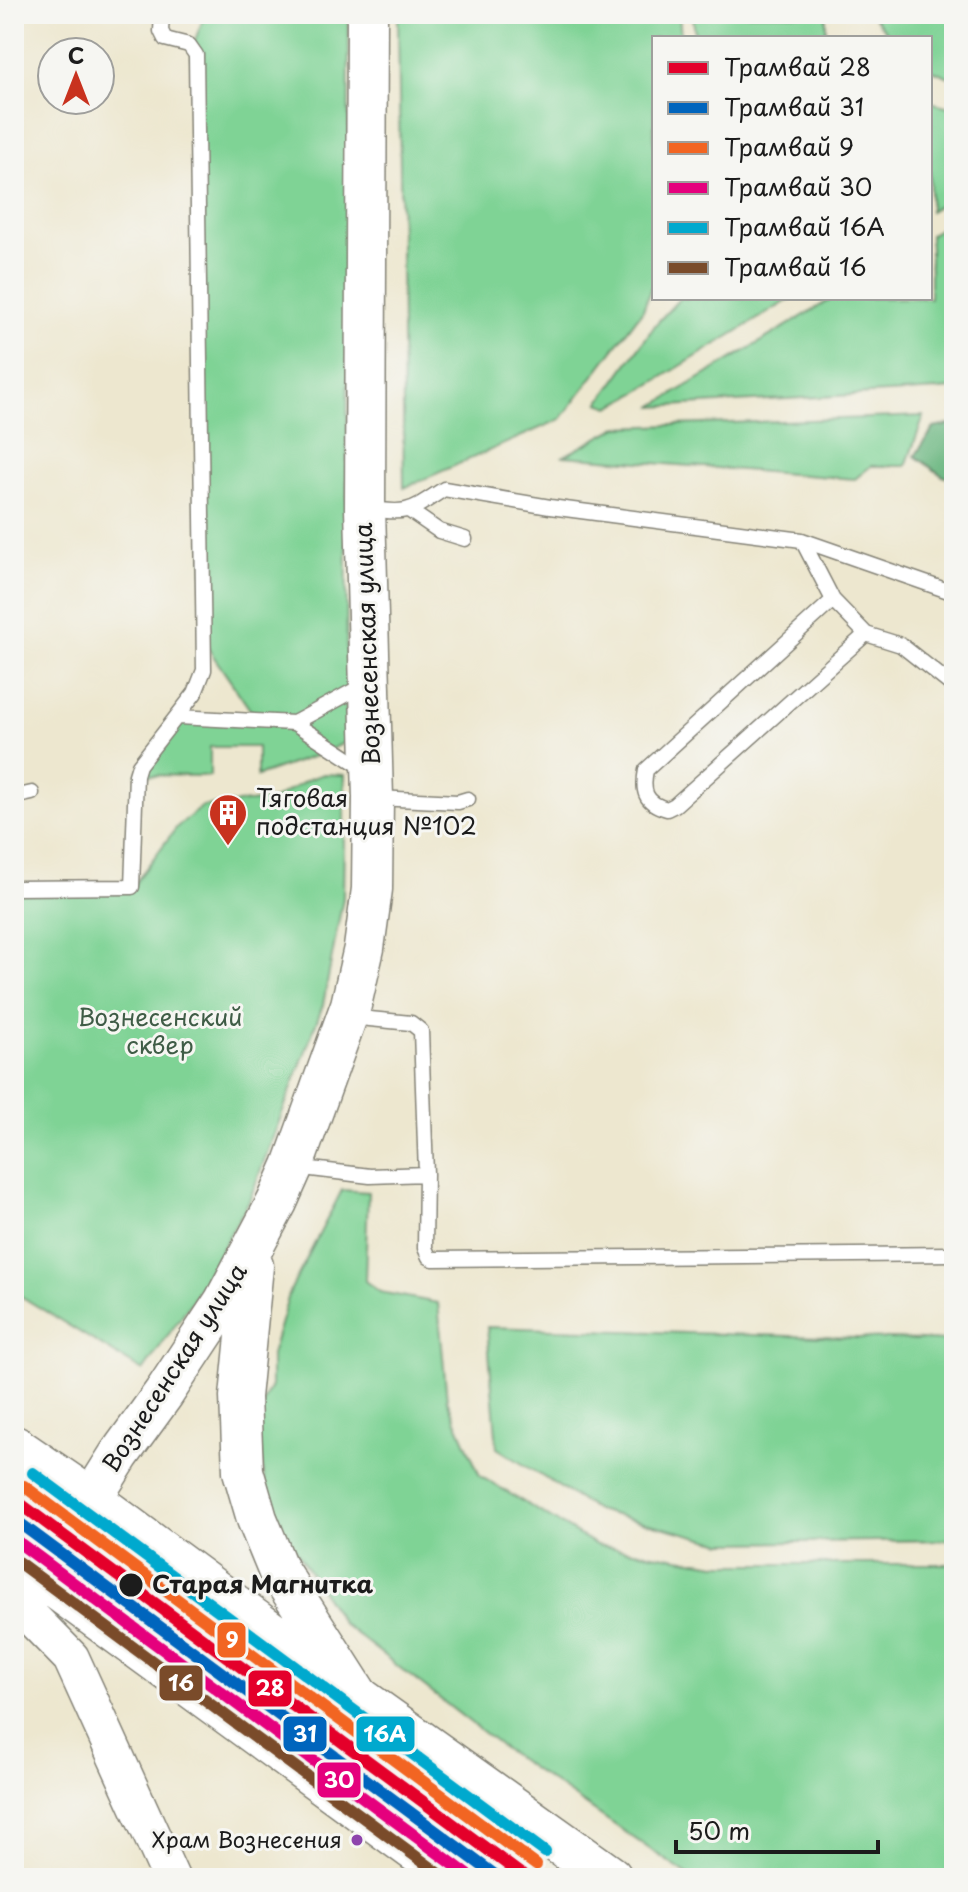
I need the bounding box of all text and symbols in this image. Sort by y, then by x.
north arrow [36,36,116,116]
legend [652,36,932,300]
text: С [68,38,84,71]
text: Трамвай 28 [724,48,871,84]
text: Трамвай 31 [724,88,864,124]
text: Трамвай 9 [724,128,854,164]
text: Трамвай 30 [724,168,872,204]
text: Трамвай 16А [724,208,885,244]
text: Трамвай 16 [724,248,867,284]
street label: Вознесенская улица [344,522,388,766]
place label: Тяговая подстанция №102 [256,779,477,843]
building icon: Тяговая подстанция №102 [207,792,249,847]
park label: Вознесенский cквер [78,998,242,1062]
street label: Вознесенская улица [92,1255,255,1479]
place label: Старая Магнитка [152,1565,373,1601]
marker: Старая Магнитка [117,1571,145,1599]
line badge: 9 [216,1621,247,1659]
text: 9 [225,1622,239,1655]
line badge: 16 [158,1664,204,1702]
text: 16 [168,1665,194,1698]
line badge: 28 [247,1669,293,1708]
text: 28 [255,1670,285,1703]
line badge: 31 [282,1715,328,1753]
line badge: 16А [355,1715,416,1753]
text: 31 [293,1716,317,1749]
text: 16А [363,1716,407,1749]
line badge: 30 [316,1761,362,1799]
text: 30 [324,1762,354,1795]
scale bar [676,1804,878,1854]
text: 50 m [688,1812,750,1848]
place label: Храм Вознесения [152,1822,342,1855]
marker: Храм Вознесения [349,1832,365,1848]

